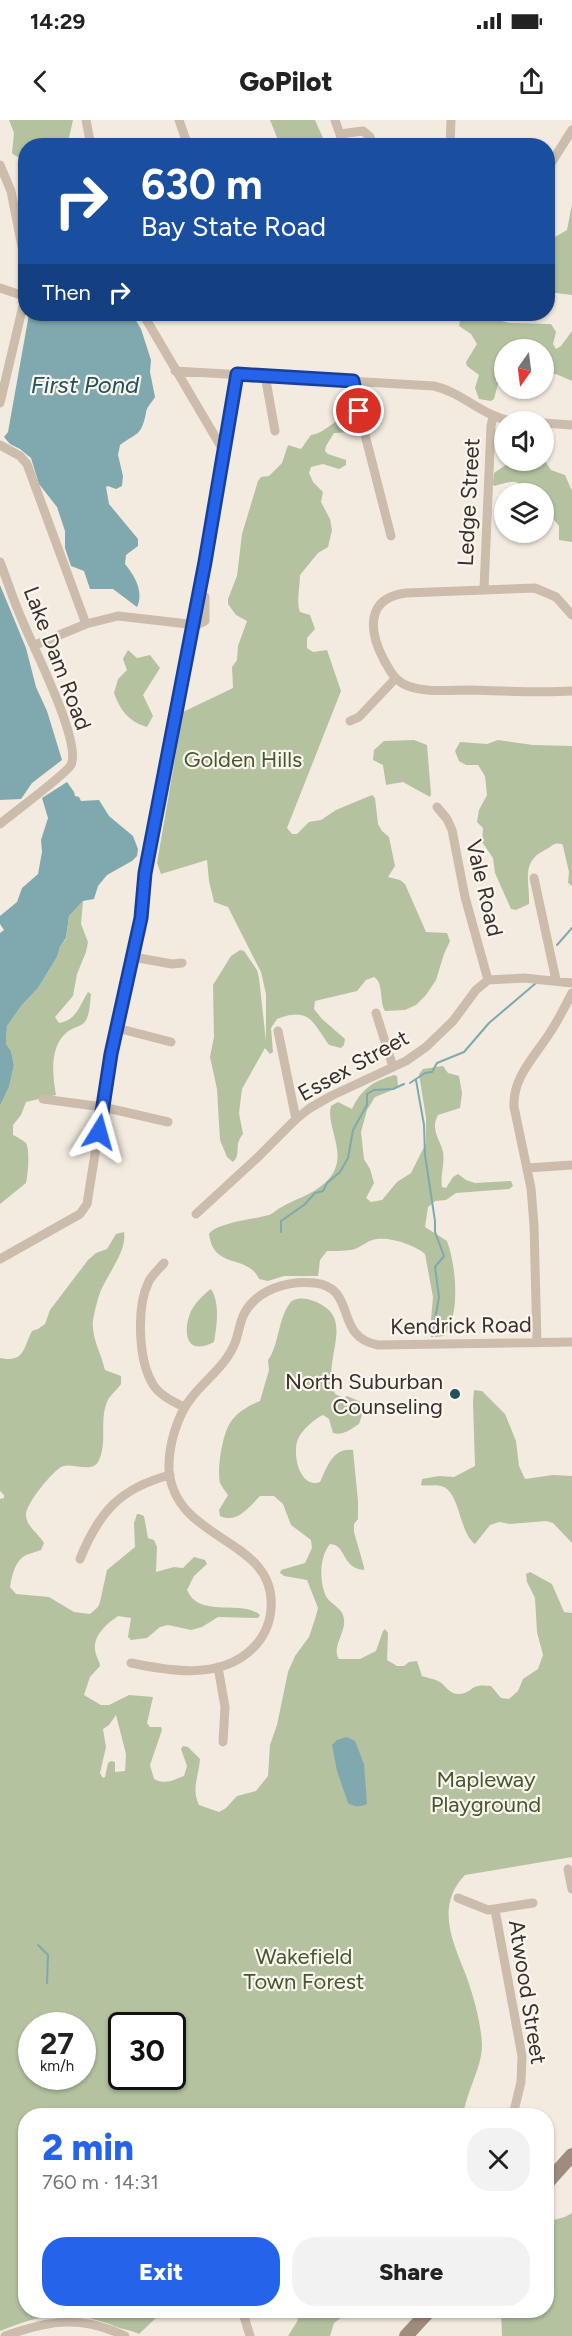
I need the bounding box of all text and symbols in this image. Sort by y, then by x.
text: 14:29 [30,8,85,35]
icon: back [24,65,57,98]
text: GoPilot [239,65,333,98]
icon: share [515,65,548,98]
text: 630 m [141,159,263,210]
icon: right [42,162,120,240]
text: Bay State Road [141,210,326,243]
icon: right [103,276,136,309]
text: Then [42,279,91,306]
north arrow [494,339,554,399]
map controls [494,339,554,543]
water label: First Pond [31,370,140,399]
pin [333,385,384,436]
icon: arrive [342,394,375,427]
button: sound [494,411,554,471]
street label: Ledge Street [452,437,485,567]
button: layers [494,483,554,543]
street label: Lake Dam Road [18,583,97,734]
park label: Golden Hills [184,746,302,773]
street label: Vale Road [460,837,509,939]
street label: Essex Street [293,1024,414,1107]
position arrow [67,1100,131,1164]
street label: Kendrick Road [390,1311,532,1340]
place label: North Suburban Counseling [285,1368,443,1420]
marker: North Suburban Counseling [448,1387,462,1401]
park label: Mapleway Playground [431,1766,541,1818]
street label: Atwood Street [503,1918,552,2066]
park label: Wakefield Town Forest [244,1943,364,1995]
speed limit sign: 30 [108,2012,186,2090]
text: 27 [40,2025,74,2062]
text: km/h [40,2057,74,2075]
text: 2 min [42,2126,134,2169]
button: close [467,2128,530,2191]
text: 760 m · 14:31 [42,2170,159,2194]
button: Exit [42,2237,280,2306]
button: Share [292,2237,530,2306]

